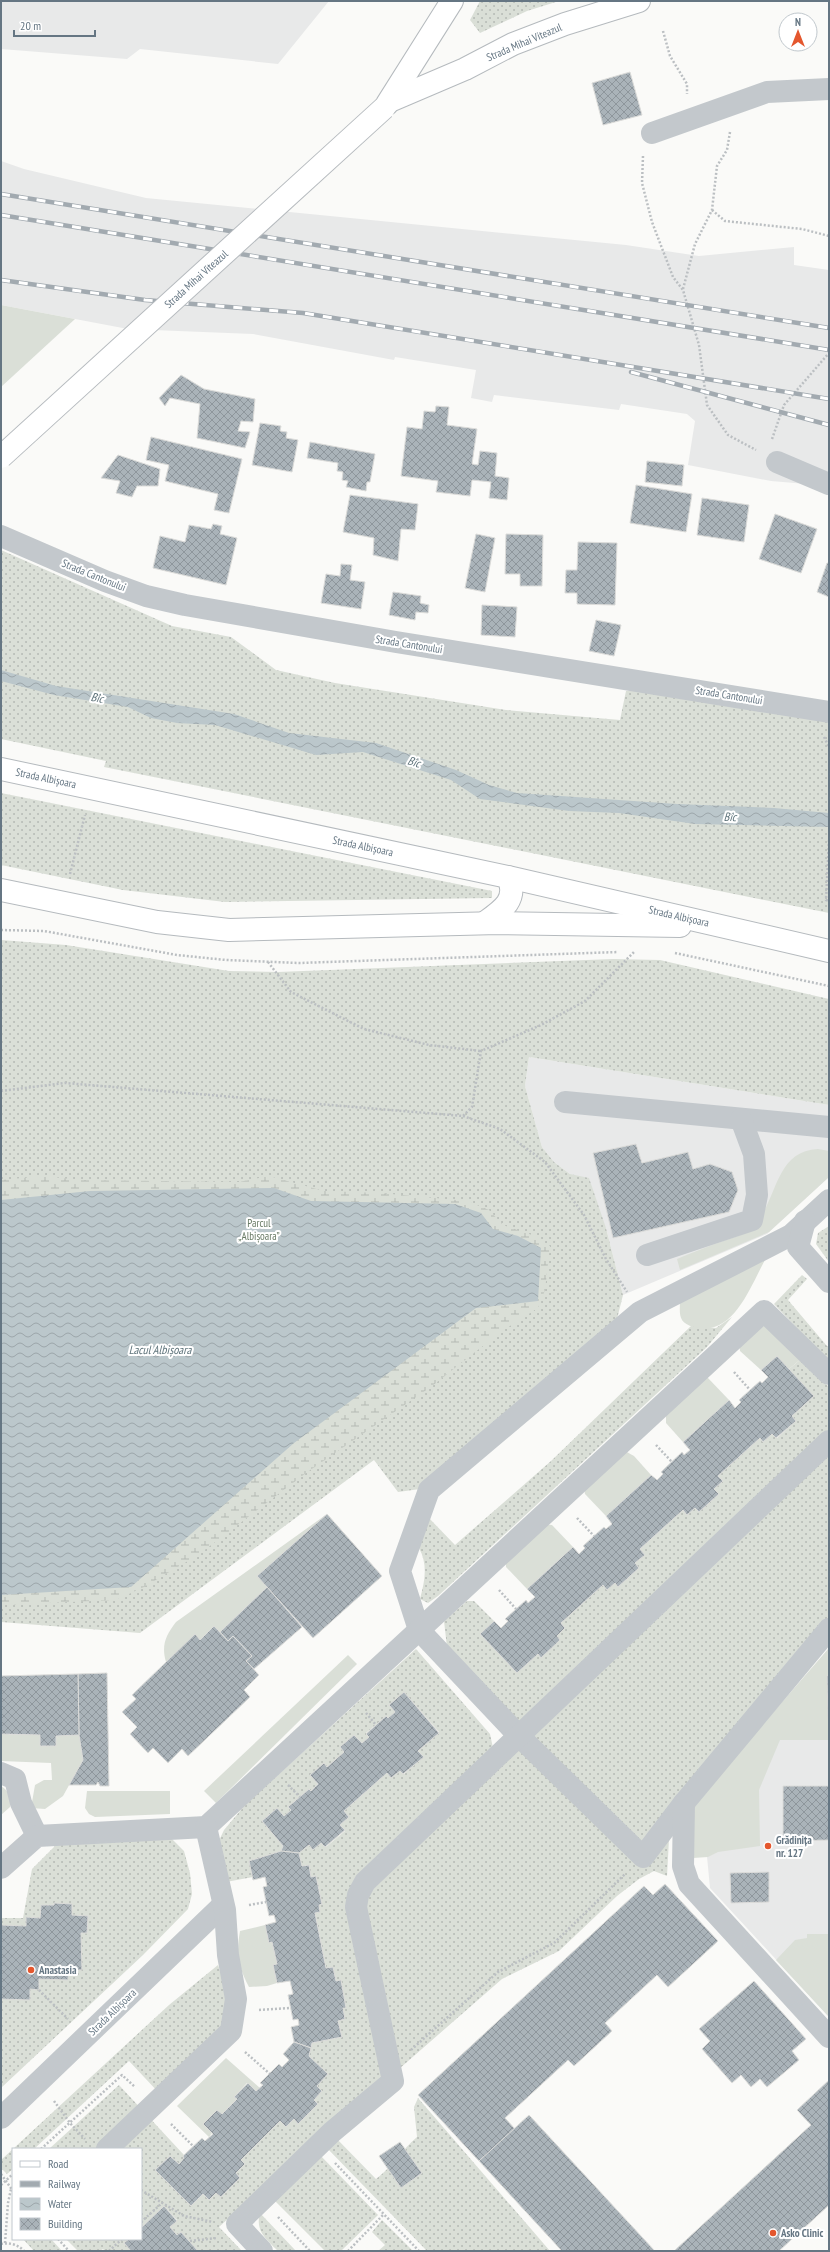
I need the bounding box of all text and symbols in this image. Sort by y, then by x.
scale bar [14,12,95,38]
north arrow [778,12,818,52]
text: N [795,15,801,29]
text: 20 m [20,18,41,33]
street label: Strada Mihai Viteazul [484,20,564,64]
street label: Strada Mihai Viteazul [161,247,231,311]
street label: Strada Cantonului [60,556,128,594]
street label: Strada Cantonului [374,632,444,656]
street label: Strada Cantonului [694,683,764,707]
water label: Bîc [90,689,106,706]
water label: Bîc [406,753,424,771]
street label: Strada Albișoara [14,765,78,791]
water label: Bîc [723,809,738,824]
street label: Strada Albișoara [331,833,395,859]
street label: Strada Albișoara [647,902,711,930]
park label: Parcul „Albișoara” [238,1216,280,1243]
water label: Lacul Albișoara [129,1342,192,1357]
place label: Grădinița nr. 127 [776,1833,812,1860]
marker: Grădinița nr. 127 [763,1841,773,1851]
place label: Anastasia [38,1963,77,1977]
marker: Anastasia [26,1965,36,1975]
street label: Strada Albișoara [85,1986,139,2038]
legend [12,2148,142,2240]
text: Road [48,2156,68,2171]
text: Railway [48,2176,81,2191]
text: Water [48,2196,73,2211]
text: Building [48,2216,83,2231]
place label: Asko Clinic [780,2226,823,2240]
marker: Asko Clinic [768,2228,778,2238]

